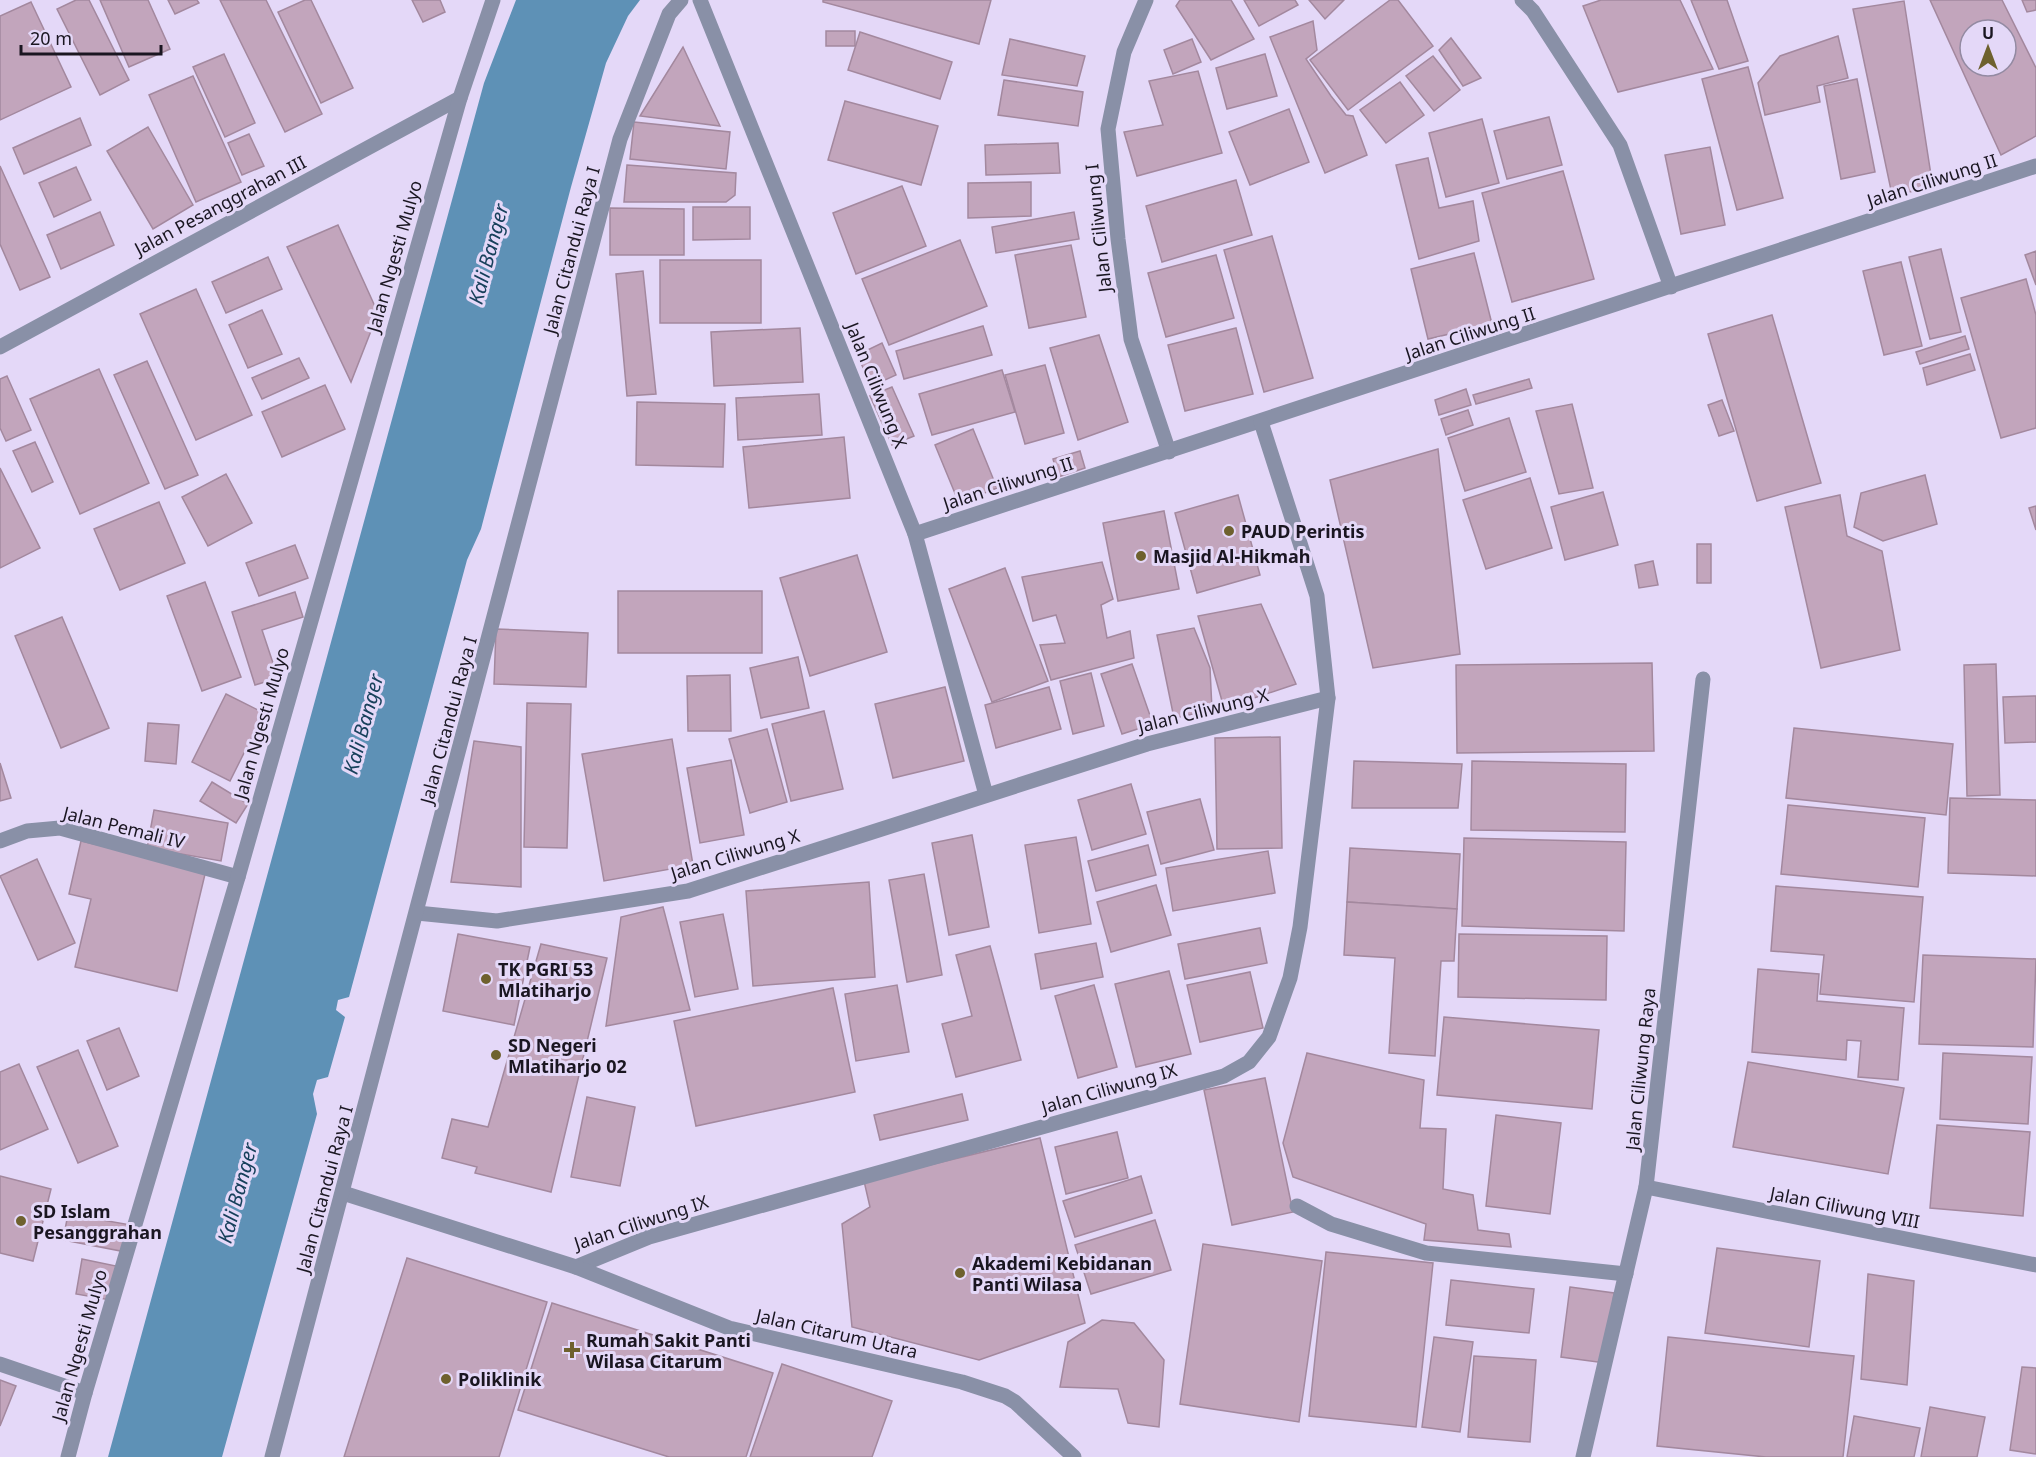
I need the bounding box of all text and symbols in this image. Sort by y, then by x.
scale bar [21,18,160,56]
north arrow [1958,18,2018,78]
text: U [1982,22,1994,44]
text: 20 m [30,26,72,50]
street label: Jalan Ciliwung II [1862,148,2000,213]
street label: Jalan Pesanggrahan III [128,150,310,261]
street label: Jalan Ciliwung I [1079,163,1117,295]
street label: Jalan Citandui Raya I [537,164,605,338]
street label: Jalan Ngesti Mulyo [360,177,427,337]
water label: Kali Banger [462,200,515,307]
street label: Jalan Ciliwung II [1400,301,1538,366]
street label: Jalan Ciliwung X [840,317,913,452]
street label: Jalan Ciliwung II [938,451,1076,516]
place label: PAUD Perintis [1241,519,1364,543]
marker: PAUD Perintis [1222,524,1236,538]
place label: Masjid Al-Hikmah [1153,544,1311,568]
marker: Masjid Al-Hikmah [1134,549,1148,563]
street label: Jalan Citandui Raya I [414,634,482,808]
street label: Jalan Ngesti Mulyo [227,644,294,804]
water label: Kali Banger [337,670,390,777]
street label: Jalan Ciliwung X [1133,682,1271,738]
street label: Jalan Pemali IV [59,800,187,854]
street label: Jalan Ciliwung X [666,823,803,886]
place label: TK PGRI 53 Mlatiharjo [498,957,593,1002]
marker: TK PGRI 53 Mlatiharjo [479,972,493,986]
street label: Jalan Ciliwung Raya [1619,986,1660,1154]
place label: SD Negeri Mlatiharjo 02 [508,1033,627,1078]
marker: SD Negeri Mlatiharjo 02 [489,1048,503,1062]
street label: Jalan Ciliwung IX [1037,1057,1180,1119]
street label: Jalan Citandui Raya I [290,1103,358,1277]
water label: Kali Banger [211,1139,264,1246]
street label: Jalan Ciliwung VIII [1766,1180,1922,1233]
street label: Jalan Ciliwung IX [569,1189,712,1256]
place label: SD Islam Pesanggrahan [33,1199,162,1244]
marker: SD Islam Pesanggrahan [14,1214,28,1228]
place label: Akademi Kebidanan Panti Wilasa [972,1251,1152,1296]
street label: Jalan Ngesti Mulyo [45,1266,112,1426]
marker: Akademi Kebidanan Panti Wilasa [953,1266,967,1280]
street label: Jalan Citarum Utara [752,1302,920,1363]
place label: Rumah Sakit Panti Wilasa Citarum [586,1328,751,1373]
marker: Rumah Sakit Panti Wilasa Citarum [563,1341,581,1359]
place label: Poliklinik [458,1367,542,1391]
marker: Poliklinik [439,1372,453,1386]

